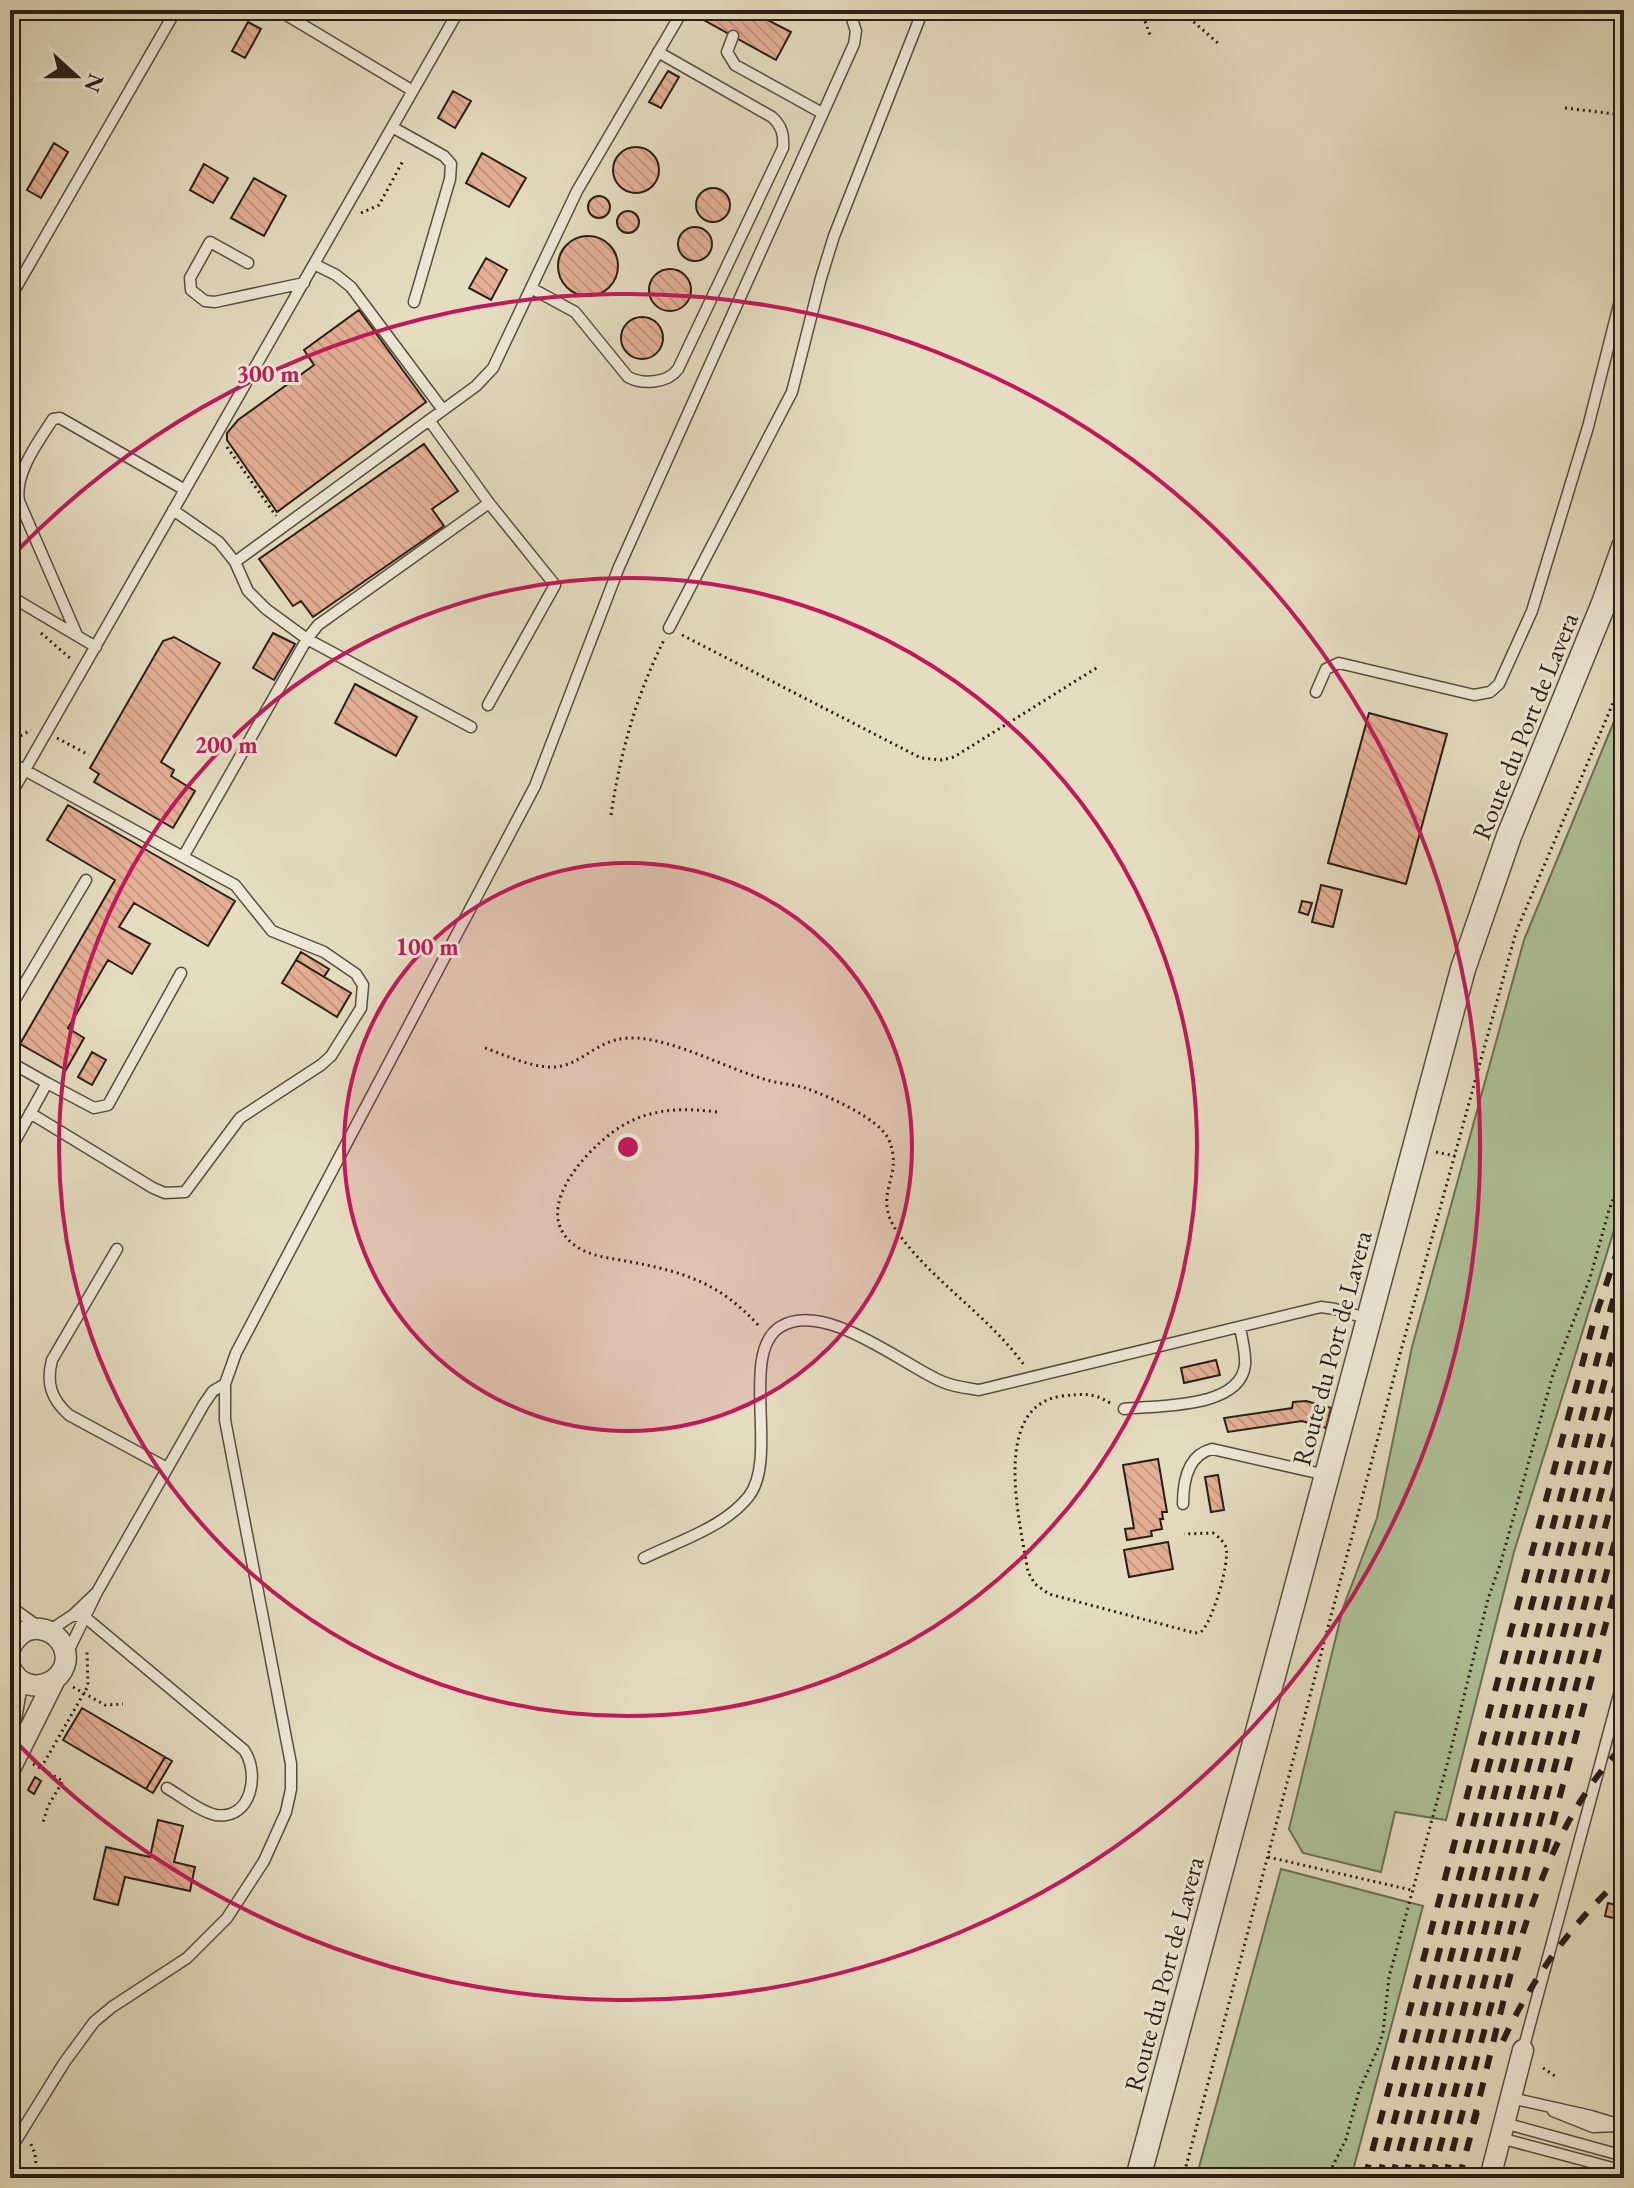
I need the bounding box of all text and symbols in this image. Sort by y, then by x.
north arrow [36,36,116,116]
text: N [77,69,111,97]
text: 300 m [236,358,300,389]
street label: Route du Port de Lavera [1464,607,1586,845]
text: 200 m [194,729,258,760]
text: 100 m [395,931,459,962]
centre of rings [614,1133,642,1161]
street label: Route du Port de Lavera [1284,1226,1380,1469]
street label: Route du Port de Lavera [1116,1852,1212,2095]

